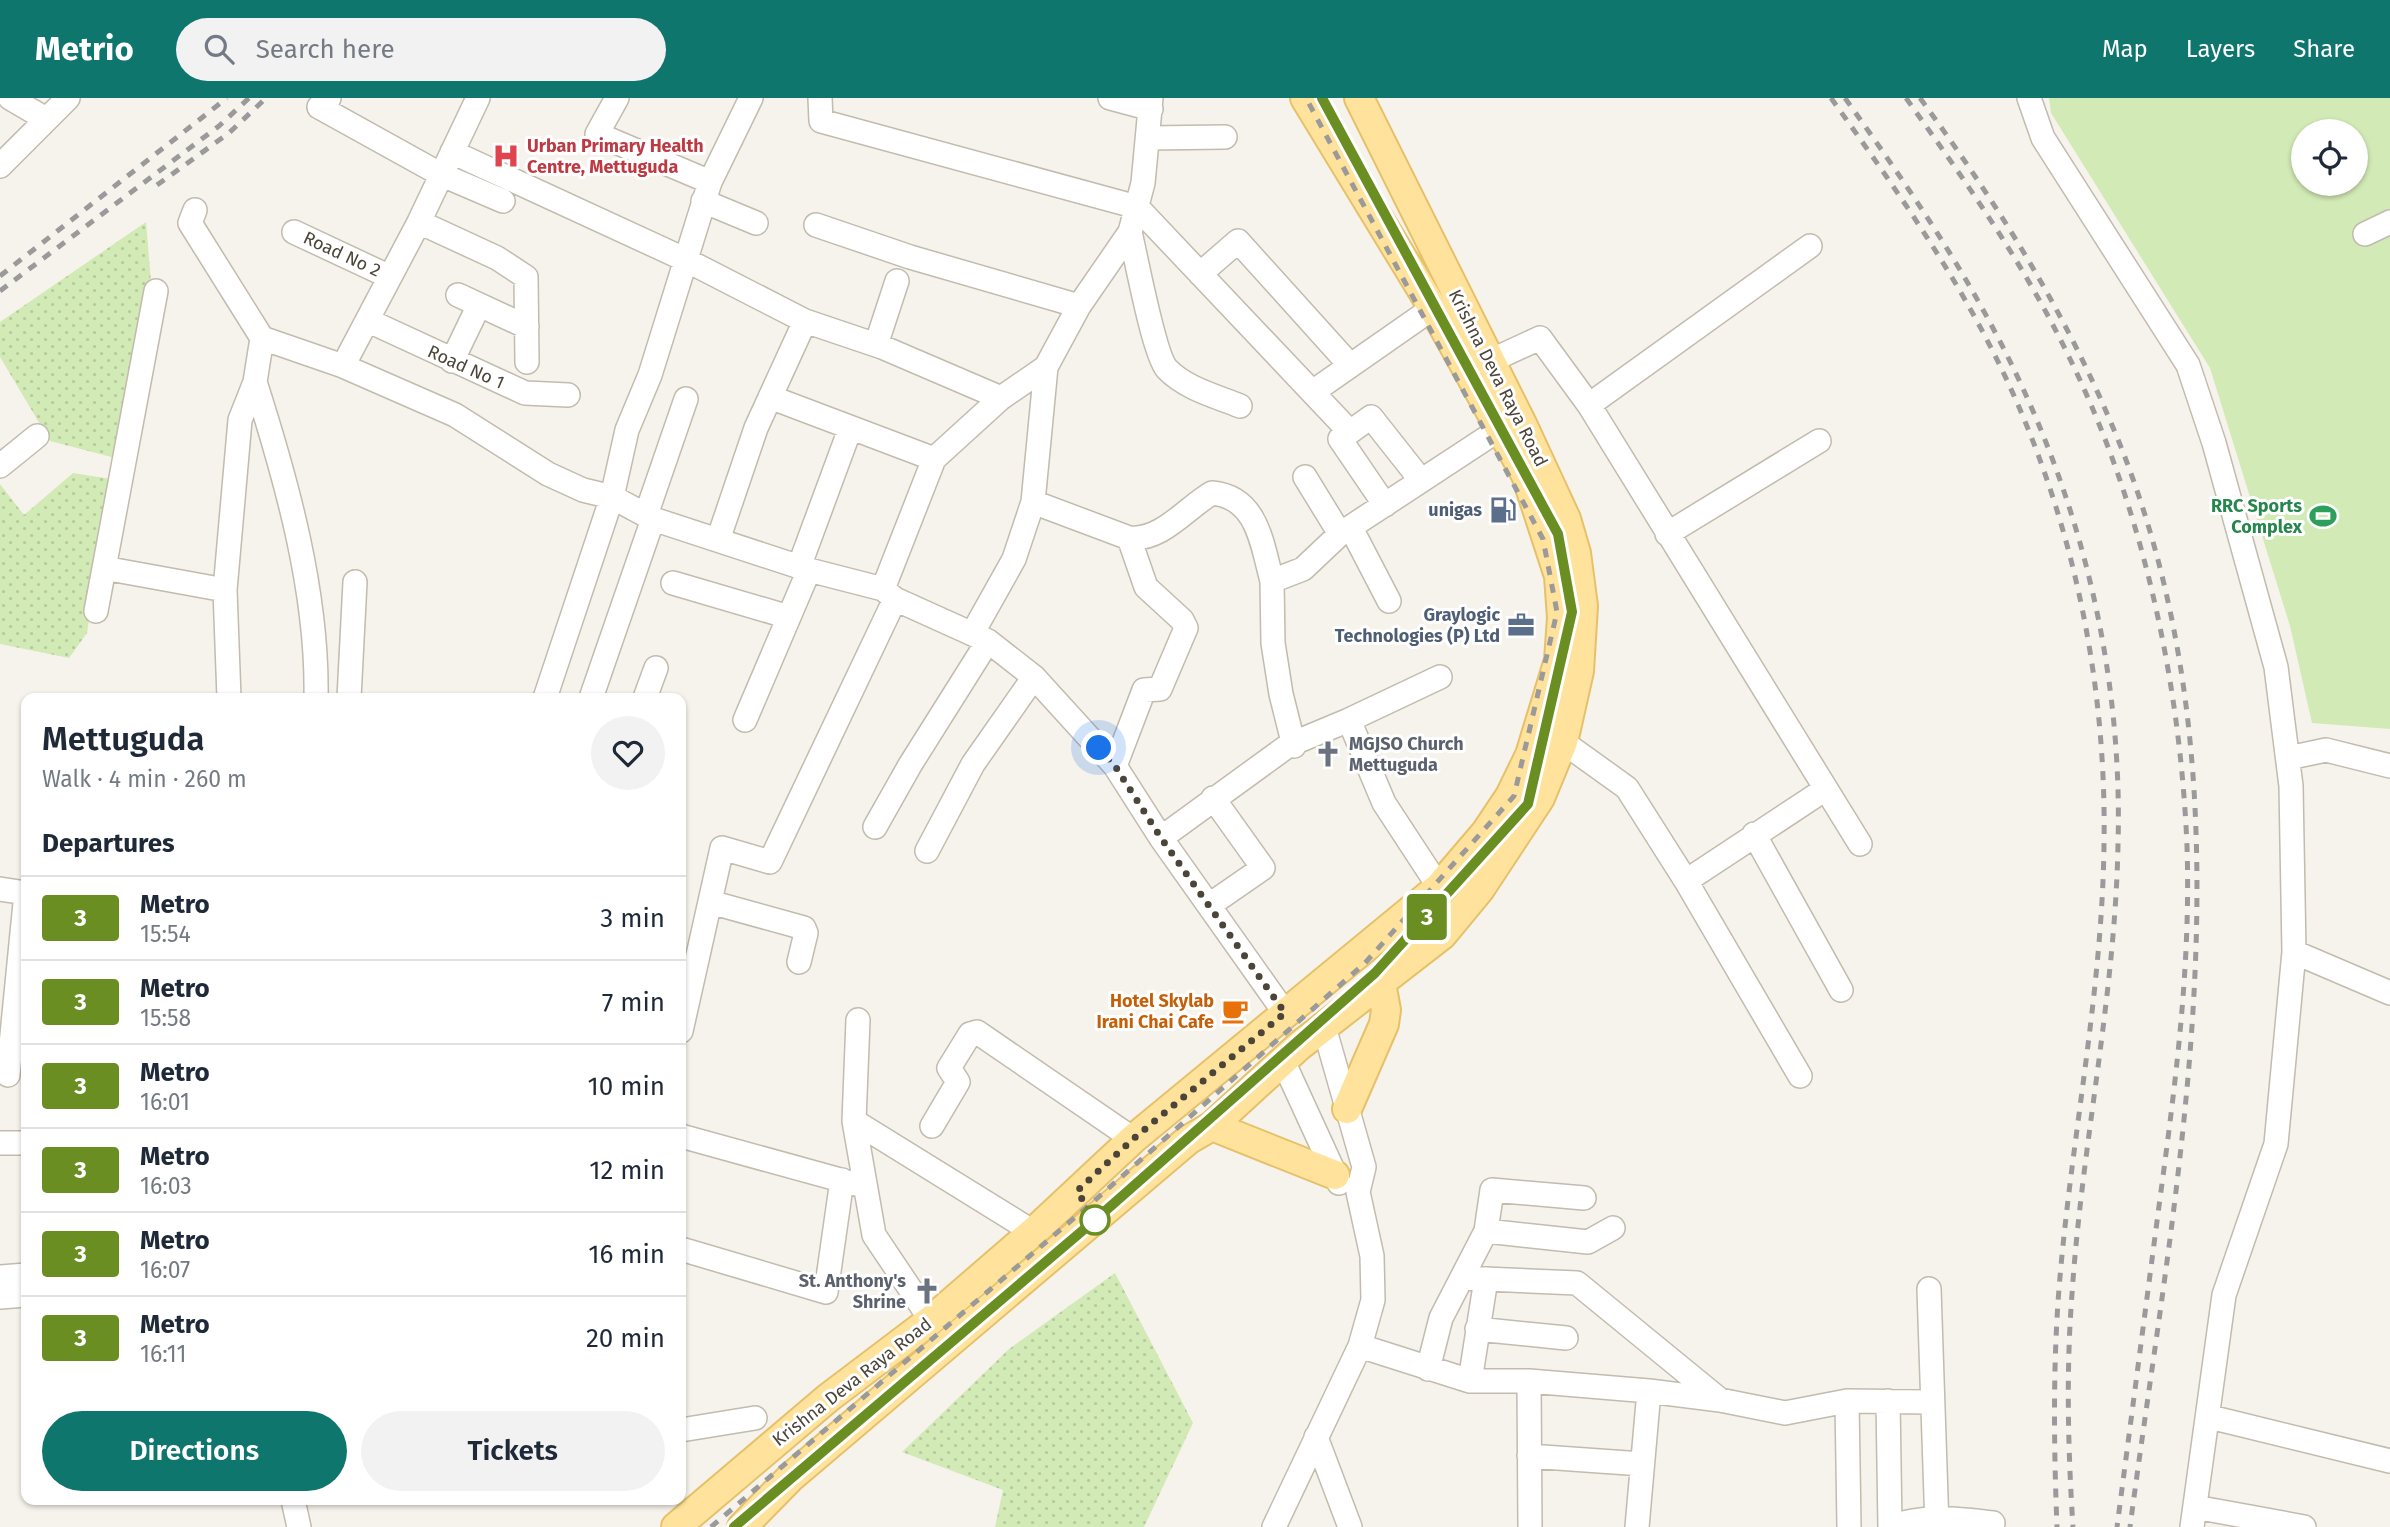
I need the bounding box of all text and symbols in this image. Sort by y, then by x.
search box [176,18,666,81]
text: Metrio [35,29,134,69]
icon: search [200,30,238,68]
text: Search here [256,34,395,65]
text: Map [2102,35,2148,63]
text: Layers [2186,35,2255,63]
text: Share [2293,35,2355,63]
map controls [2291,119,2368,196]
button: locate [2291,119,2368,196]
place label: Urban Primary Health Centre, Mettuguda [527,135,704,178]
hospital icon: Urban Primary Health Centre, Mettuguda [491,141,521,171]
street label: Road No 2 [300,227,384,281]
street label: Krishna Deva Raya Road [1444,286,1552,470]
street label: Road No 1 [424,340,508,394]
fuel station icon: unigas [1488,495,1518,525]
place label: RRC Sports Complex [2211,495,2303,538]
place label: unigas [1428,499,1482,521]
sports icon: RRC Sports Complex [2308,501,2338,531]
place label: Graylogic Technologies (P) Ltd [1335,604,1500,647]
office icon: Graylogic Technologies (P) Ltd [1506,610,1536,640]
button: heart [591,716,665,790]
text: Mettuguda [42,719,204,759]
your location [1081,730,1116,765]
place label: MGJSO Church Mettuguda [1349,733,1464,776]
church icon: MGJSO Church Mettuguda [1313,739,1343,769]
text: Walk · 4 min · 260 m [42,765,247,793]
text: Departures [42,828,175,859]
text: Metro [140,889,210,920]
line badge: 3 [1404,894,1450,940]
text: 3 min [600,903,665,934]
text: 3 [1421,903,1433,931]
text: 3 [74,904,87,932]
text: 15:54 [140,920,191,948]
text: Metro [140,973,210,1004]
text: 7 min [602,987,665,1018]
text: 3 [74,988,87,1016]
place label: Hotel Skylab Irani Chai Cafe [1097,990,1214,1033]
cafe icon: Hotel Skylab Irani Chai Cafe [1220,996,1250,1026]
text: 15:58 [140,1004,191,1032]
text: Metro [140,1057,210,1088]
text: 10 min [587,1071,665,1102]
text: 3 [74,1072,87,1100]
text: 16:01 [140,1088,190,1116]
text: Metro [140,1141,210,1172]
text: 12 min [589,1155,665,1186]
text: 3 [74,1156,87,1184]
text: 16:03 [140,1172,192,1200]
unlabelled marker [1080,1205,1110,1235]
text: Metro [140,1225,210,1256]
text: 16 min [588,1239,665,1270]
text: 3 [74,1240,87,1268]
text: 16:07 [140,1256,190,1284]
place label: St. Anthony's Shrine [799,1270,906,1313]
church icon: St. Anthony's Shrine [912,1276,942,1306]
text: Metro [140,1309,210,1340]
street label: Krishna Deva Raya Road [768,1313,936,1451]
text: 20 min [586,1323,665,1354]
text: 3 [74,1324,87,1352]
text: 16:11 [140,1340,186,1368]
button: Directions [42,1411,347,1491]
button: Tickets [361,1411,665,1491]

